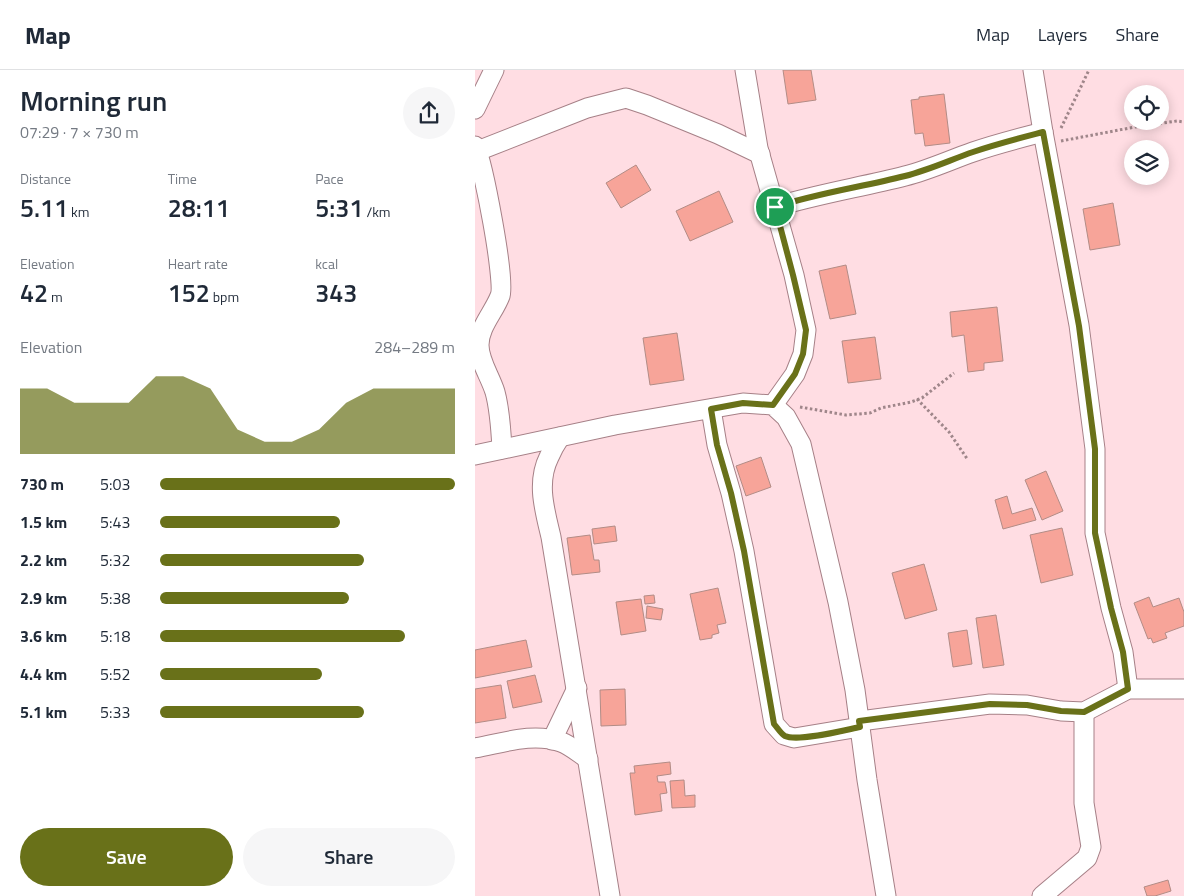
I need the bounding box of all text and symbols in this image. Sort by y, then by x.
text: Map [25,17,71,53]
text: Map [976,21,1010,48]
text: Layers [1038,21,1087,48]
text: Share [1115,21,1159,48]
text: Morning run [20,79,167,122]
map controls [1124,85,1169,185]
button: locate [1124,85,1169,130]
button: share [403,87,455,139]
text: 07:29 · 7 × 730 m [20,120,139,144]
button: layers [1124,140,1169,185]
text: Distance [20,168,71,189]
text: Time [168,168,197,189]
text: Pace [315,168,344,189]
pin [754,186,796,228]
text: 5.11 [20,189,68,227]
text: 28:11 [168,189,230,227]
text: 5:31 [315,189,363,227]
icon: arrive [761,193,789,221]
text: km [68,201,89,222]
text: /km [363,201,391,222]
text: Elevation [20,253,74,274]
text: Heart rate [168,253,228,274]
text: kcal [315,253,338,274]
text: 42 [20,274,48,312]
text: 152 [168,274,210,312]
text: 343 [315,274,357,312]
text: m [48,286,63,307]
text: bpm [210,286,239,307]
text: Elevation [20,335,82,359]
text: 284–289 m [374,335,455,359]
text: 730 m [20,472,64,496]
text: 5:03 [100,472,130,496]
text: 1.5 km [20,510,67,534]
text: 5:43 [100,510,130,534]
text: 2.2 km [20,548,67,572]
text: 5:32 [100,548,130,572]
text: 2.9 km [20,586,67,610]
text: 5:38 [100,586,130,610]
text: 3.6 km [20,624,67,648]
text: 5:18 [100,624,130,648]
text: 4.4 km [20,662,67,686]
text: 5:52 [100,662,130,686]
text: 5.1 km [20,700,67,724]
text: 5:33 [100,700,130,724]
button: Save [20,828,233,886]
button: Share [243,828,455,886]

